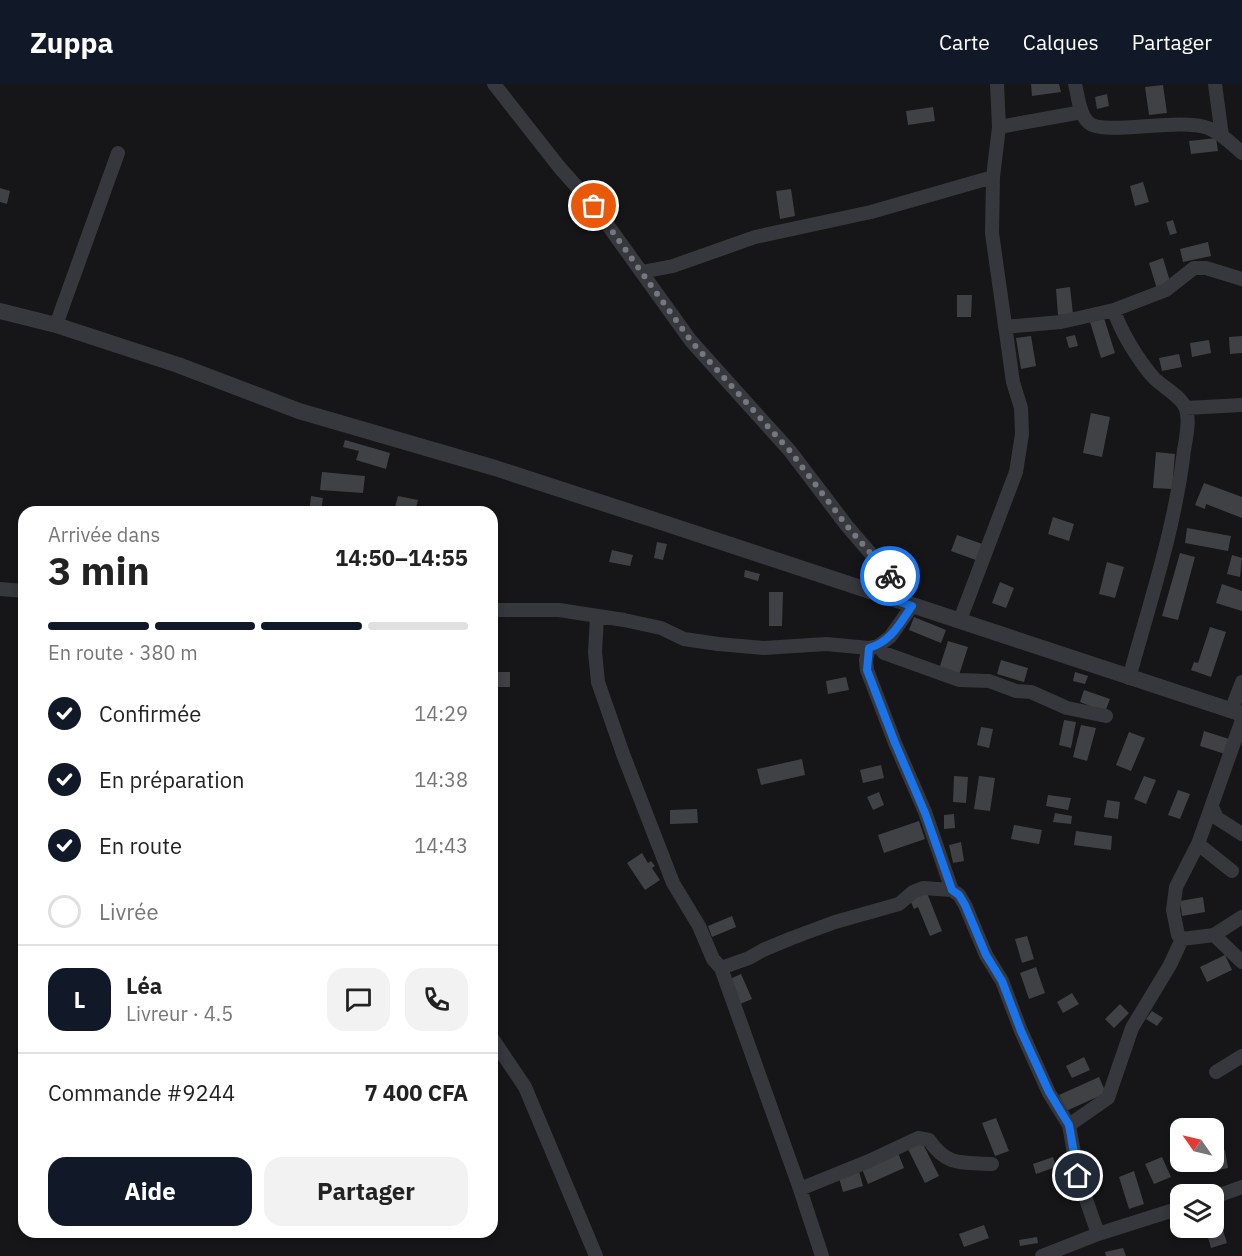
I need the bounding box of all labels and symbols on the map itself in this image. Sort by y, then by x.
pin [568,180,619,231]
courier [860,546,920,606]
north arrow [1170,1118,1224,1172]
pin [1052,1150,1103,1201]

